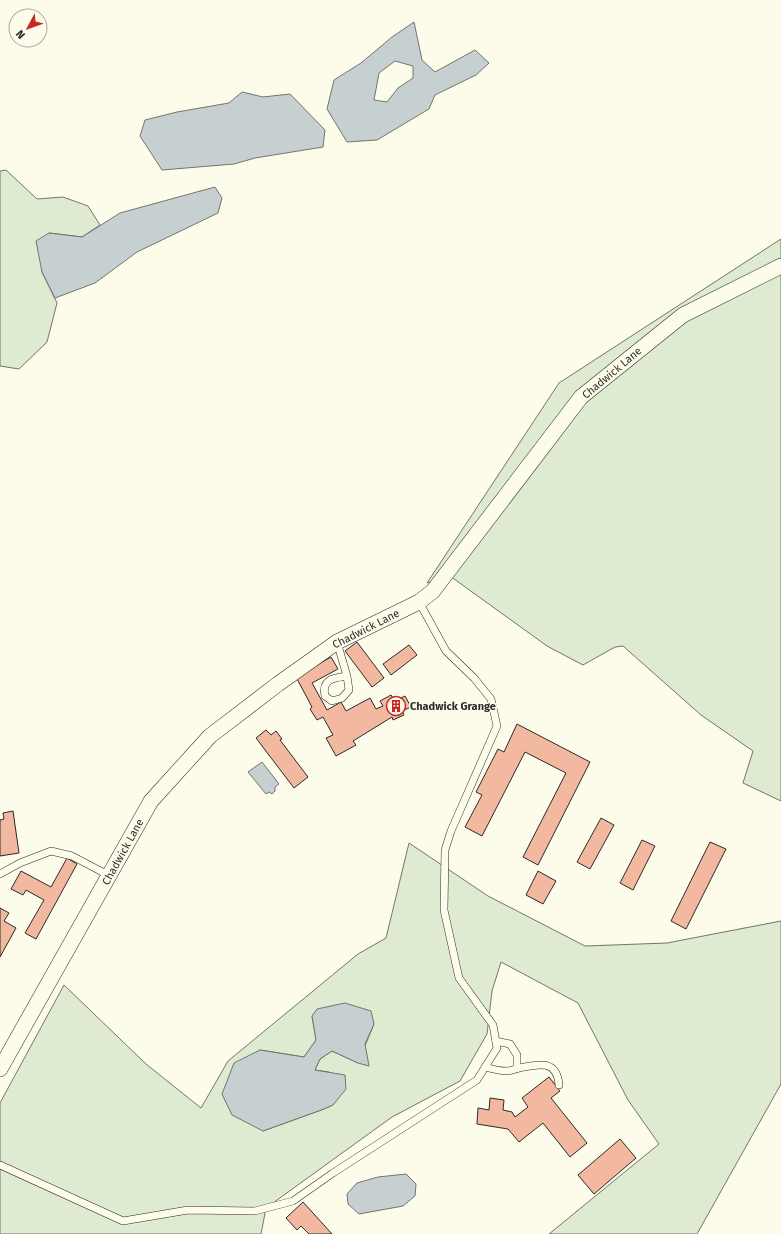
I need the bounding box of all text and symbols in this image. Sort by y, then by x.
north arrow [8,8,48,48]
text: N [14,27,28,41]
street label: Chadwick Lane [580,344,644,402]
street label: Chadwick Lane [330,606,402,652]
building icon: Chadwick Grange [385,695,407,717]
place label: Chadwick Grange [410,700,496,713]
street label: Chadwick Lane [99,817,147,887]

